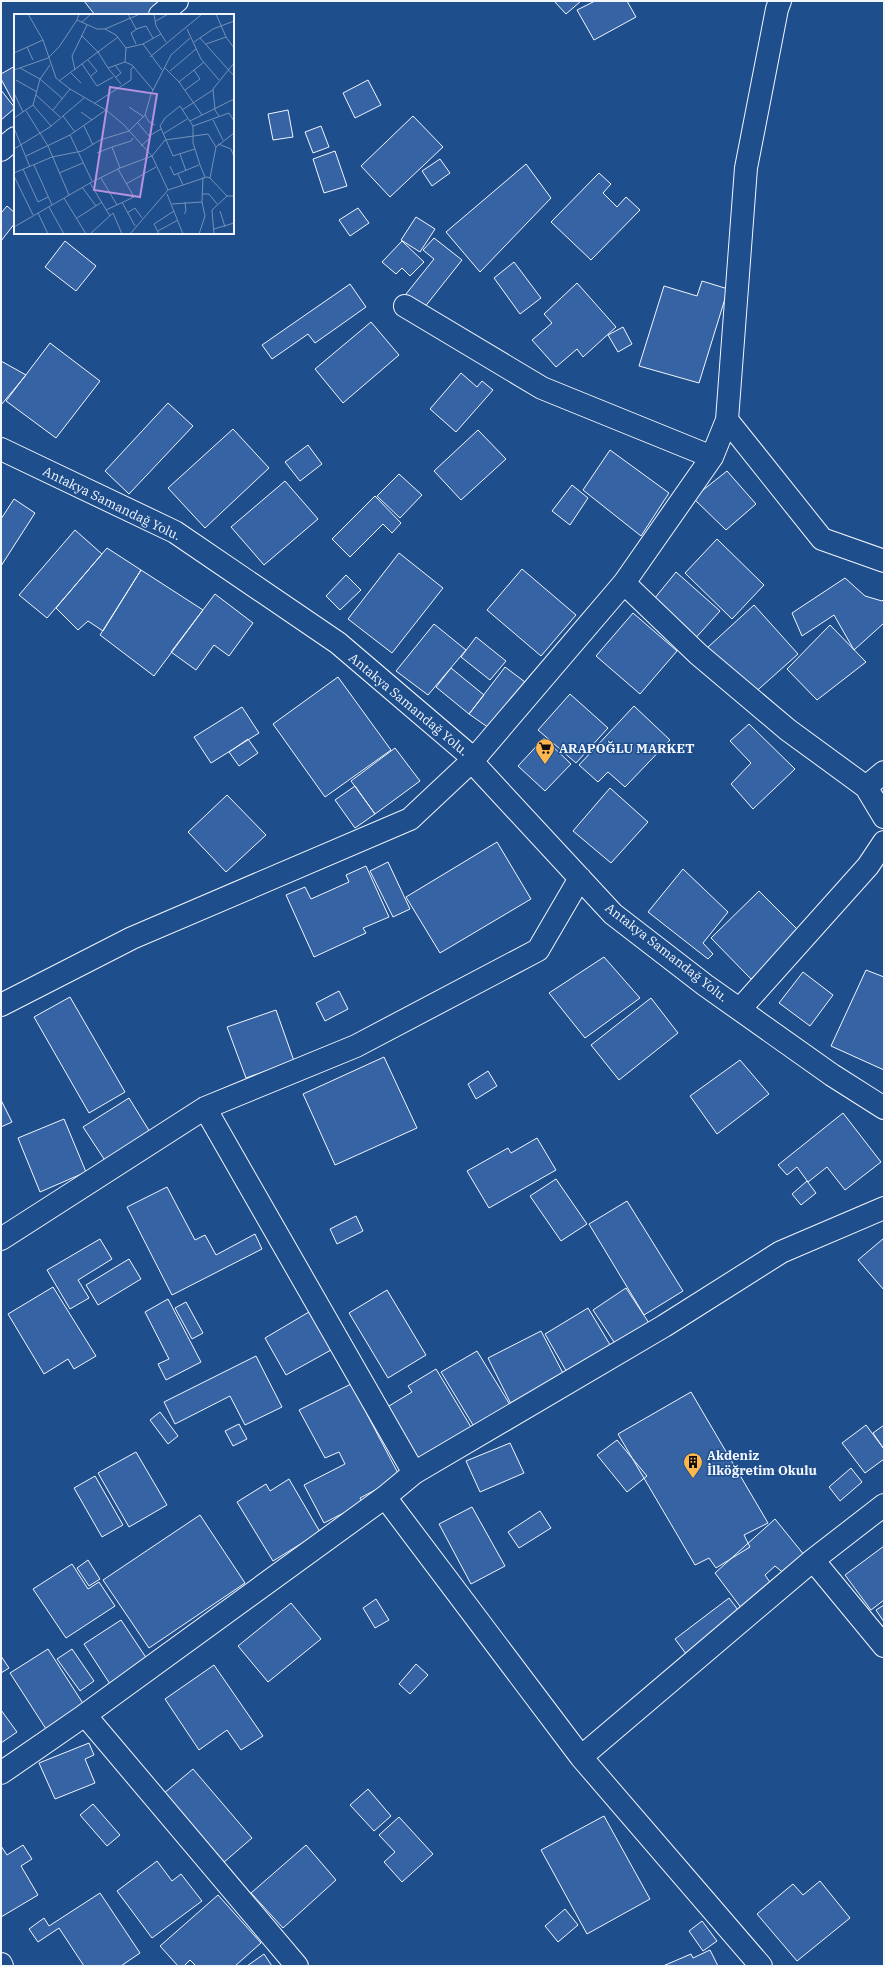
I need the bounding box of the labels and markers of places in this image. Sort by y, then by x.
supermarket icon: ARAPOĞLU MARKET [534,737,556,765]
place label: ARAPOĞLU MARKET [559,740,694,757]
place label: Akdeniz İlköğretim Okulu [707,1447,817,1479]
building icon: Akdeniz İlköğretim Okulu [682,1451,704,1479]

